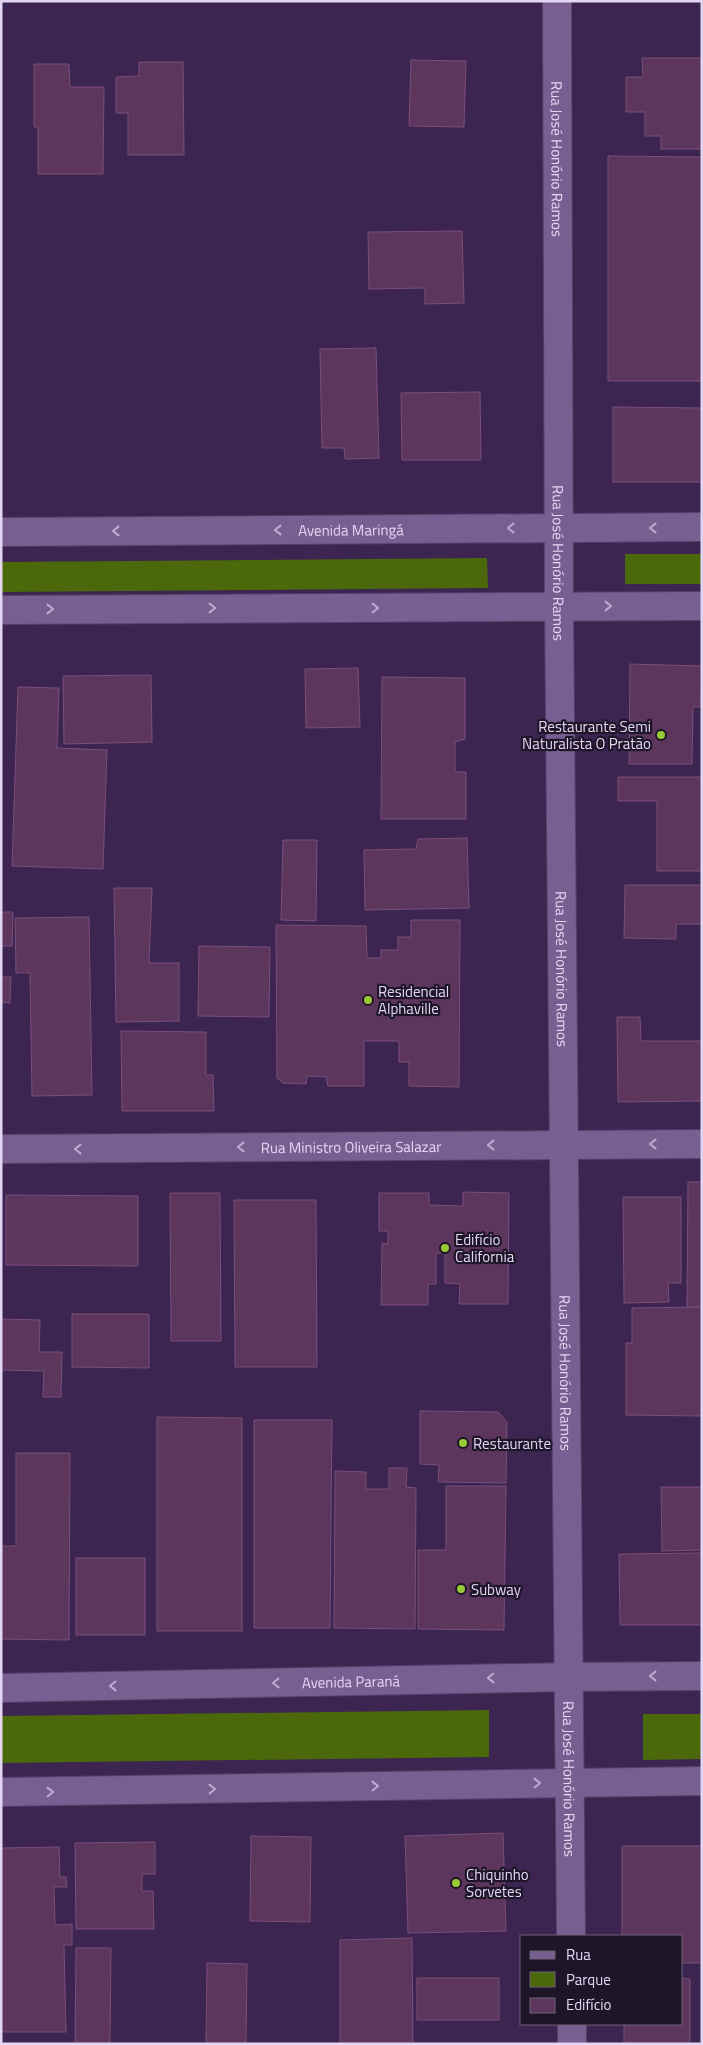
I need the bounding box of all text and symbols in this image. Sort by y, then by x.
street label: Rua José Honório Ramos [546,81,569,237]
street label: Rua José Honório Ramos [547,485,571,641]
street label: Avenida Maringá [298,518,404,541]
one-way arrow [649,522,657,533]
one-way arrow [506,523,514,534]
one-way arrow [274,525,282,535]
one-way arrow [111,526,119,536]
one-way arrow [604,601,612,611]
one-way arrow [371,602,379,613]
one-way arrow [209,603,217,613]
one-way arrow [46,604,54,614]
place label: Restaurante Semi Naturalista O Pratão [522,715,651,755]
marker: Restaurante Semi Naturalista O Pratão [655,729,667,741]
street label: Rua José Honório Ramos [550,891,574,1047]
place label: Residencial Alphaville [378,980,449,1020]
marker: Residencial Alphaville [362,994,374,1006]
street label: Rua Ministro Oliveira Salazar [261,1134,441,1159]
one-way arrow [649,1139,656,1149]
one-way arrow [486,1140,494,1150]
one-way arrow [236,1142,244,1152]
one-way arrow [74,1143,82,1154]
place label: Edifício California [455,1228,515,1268]
marker: Edifício California [439,1242,451,1254]
street label: Rua José Honório Ramos [554,1295,578,1451]
place label: Restaurante [473,1432,551,1455]
marker: Restaurante [457,1437,469,1449]
place label: Subway [471,1578,521,1601]
marker: Subway [455,1583,467,1595]
street label: Avenida Paraná [302,1669,401,1694]
one-way arrow [649,1671,656,1681]
one-way arrow [486,1673,494,1683]
one-way arrow [271,1677,279,1688]
one-way arrow [109,1681,116,1691]
street label: Rua José Honório Ramos [557,1701,582,1857]
one-way arrow [534,1778,542,1788]
one-way arrow [372,1781,379,1791]
one-way arrow [209,1784,217,1794]
one-way arrow [46,1786,54,1797]
place label: Chiquinho Sorvetes [466,1863,529,1903]
marker: Chiquinho Sorvetes [450,1877,462,1889]
legend [520,1935,683,2025]
text: Rua [566,1943,591,1966]
text: Parque [566,1968,611,1991]
text: Edifício [566,1993,611,2016]

